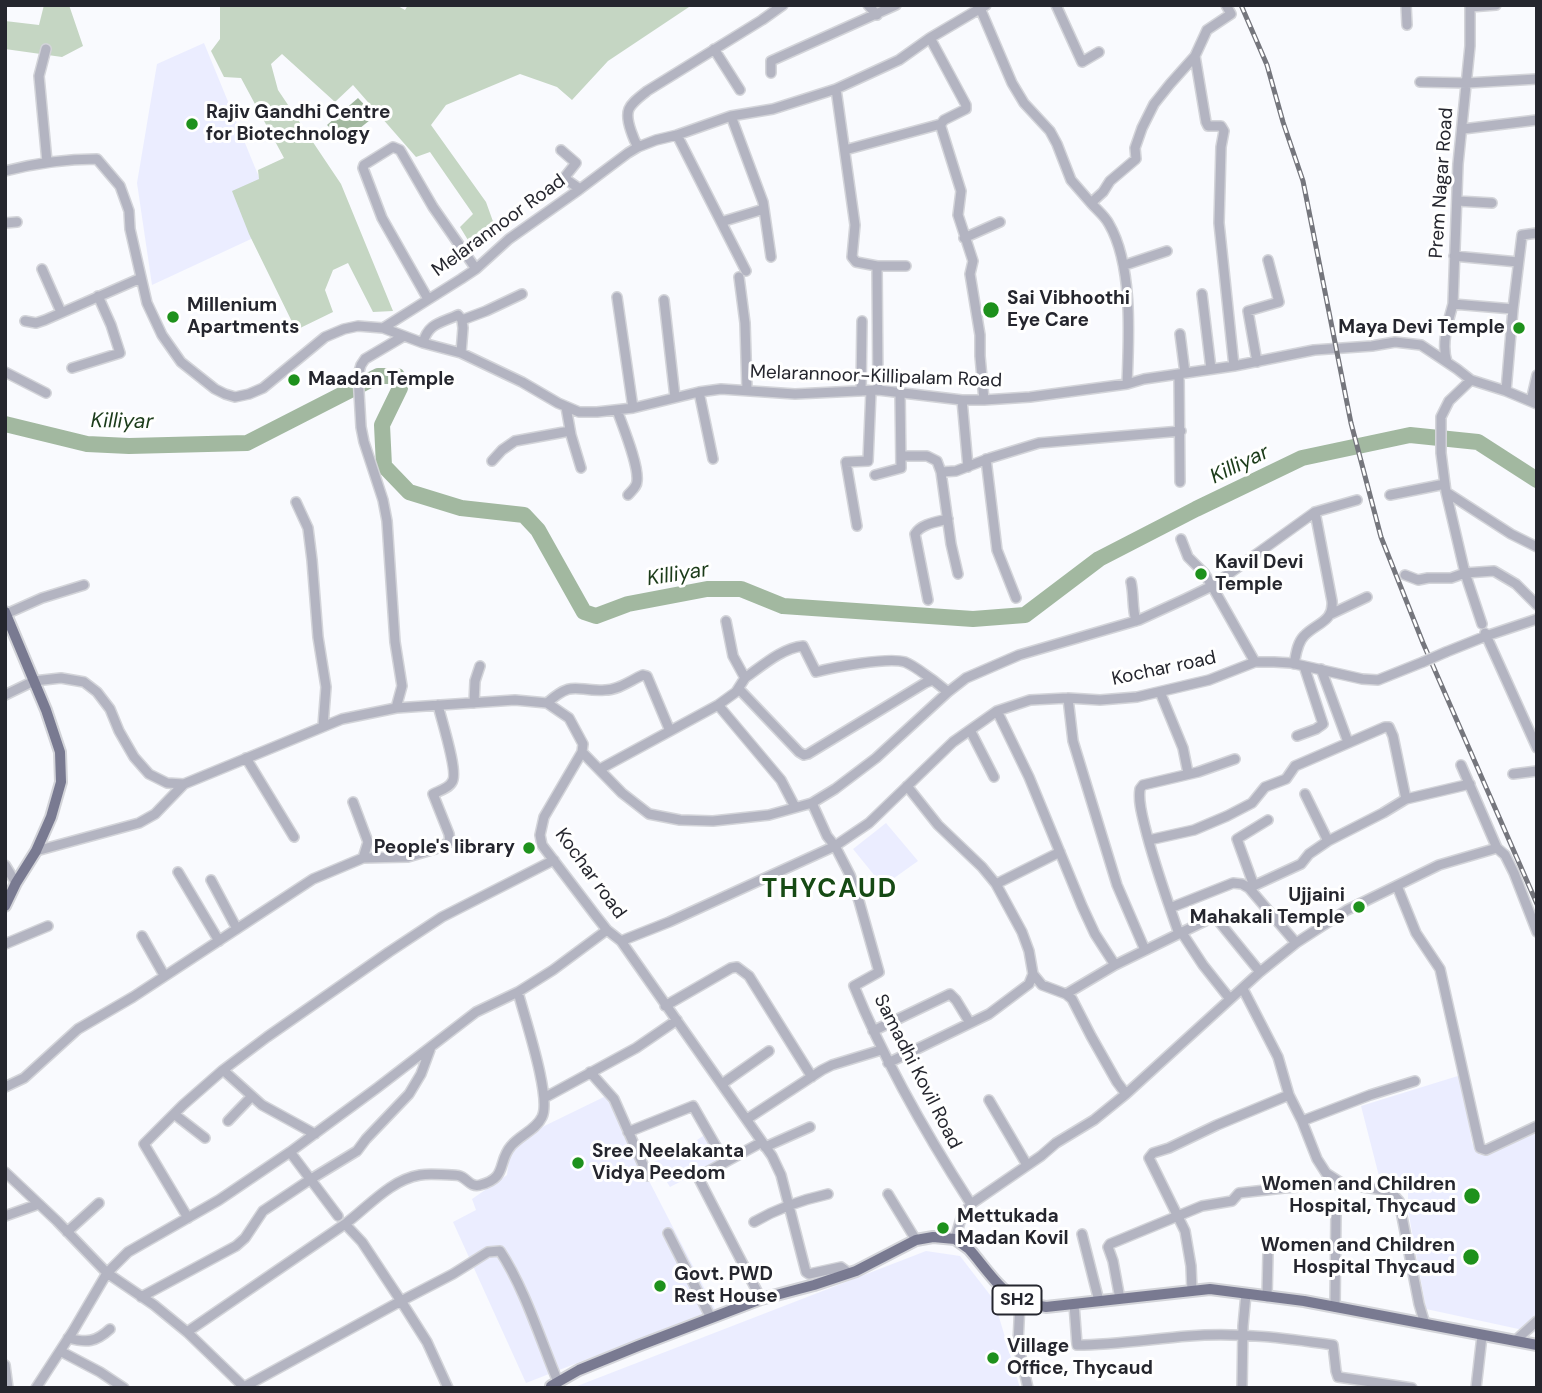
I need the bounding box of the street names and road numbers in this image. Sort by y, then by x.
street label: Prem Nagar Road [1425,107,1459,259]
street label: Melarannoor Road [428,170,570,282]
street label: Melarannoor-Killipalam Road [750,361,1002,393]
street label: Kochar road [1110,647,1218,691]
street label: Kochar road [550,824,630,924]
street label: Samadhi Kovil Road [868,991,966,1153]
road number: SH2 [992,1286,1042,1315]

